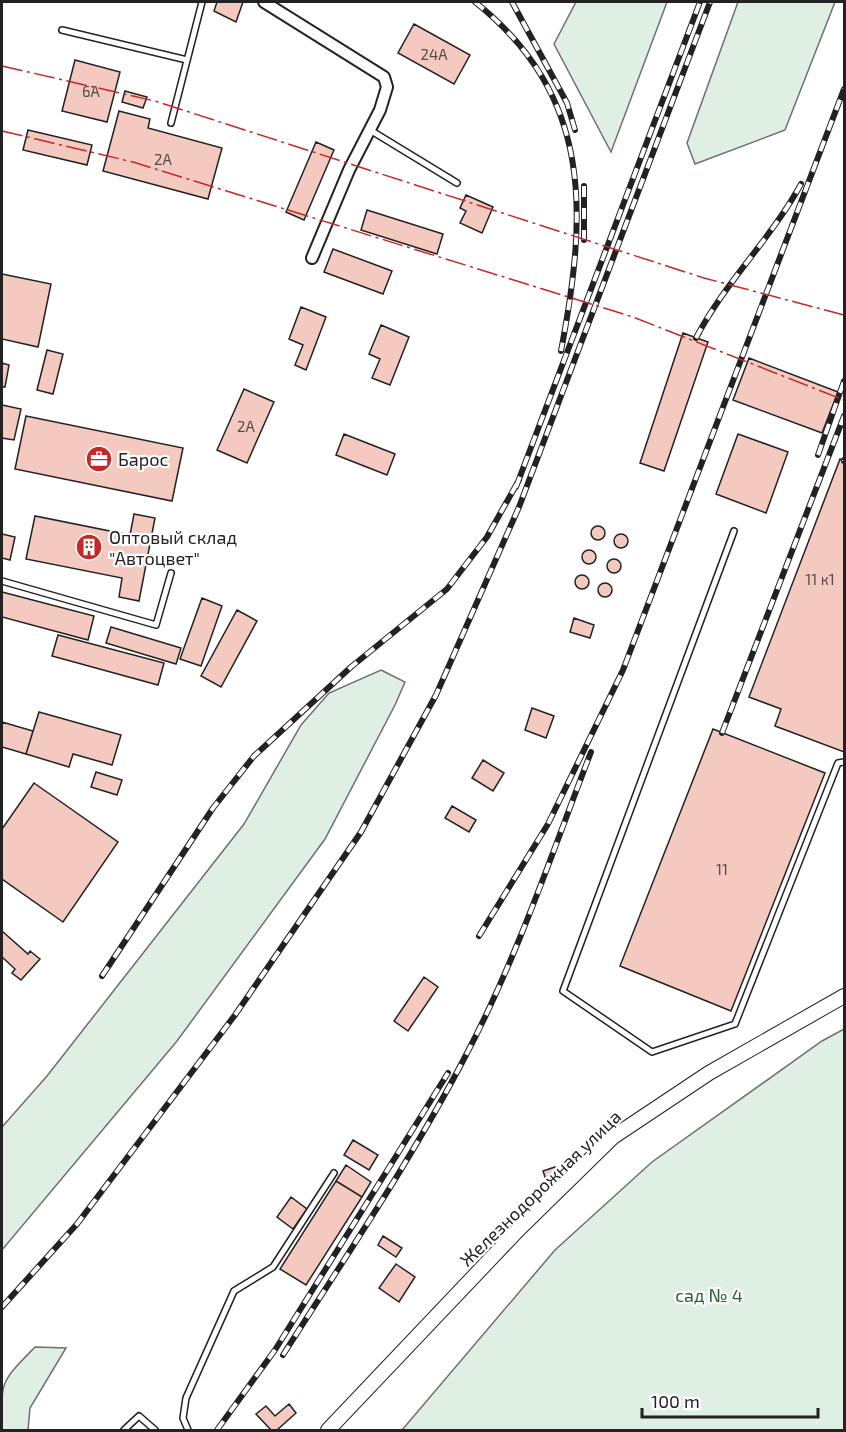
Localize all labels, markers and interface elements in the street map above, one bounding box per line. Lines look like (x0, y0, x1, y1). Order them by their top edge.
house number: 24А (421, 45, 448, 63)
house number: 6А (82, 82, 101, 100)
house number: 2А (154, 150, 173, 168)
house number: 2А (237, 417, 256, 435)
office icon: Барос (84, 444, 114, 474)
place label: Барос (118, 448, 168, 470)
place label: Оптовый склад "Автоцвет" (109, 526, 237, 569)
building icon: Оптовый склад "Автоцвет" (74, 532, 104, 562)
house number: 11 к1 (805, 570, 835, 588)
house number: 11 (716, 860, 728, 878)
street label: Железнодорожная улица (455, 1105, 625, 1271)
park label: сад № 4 (675, 1284, 743, 1306)
scale bar (642, 1381, 818, 1419)
text: 100 m (651, 1390, 700, 1412)

